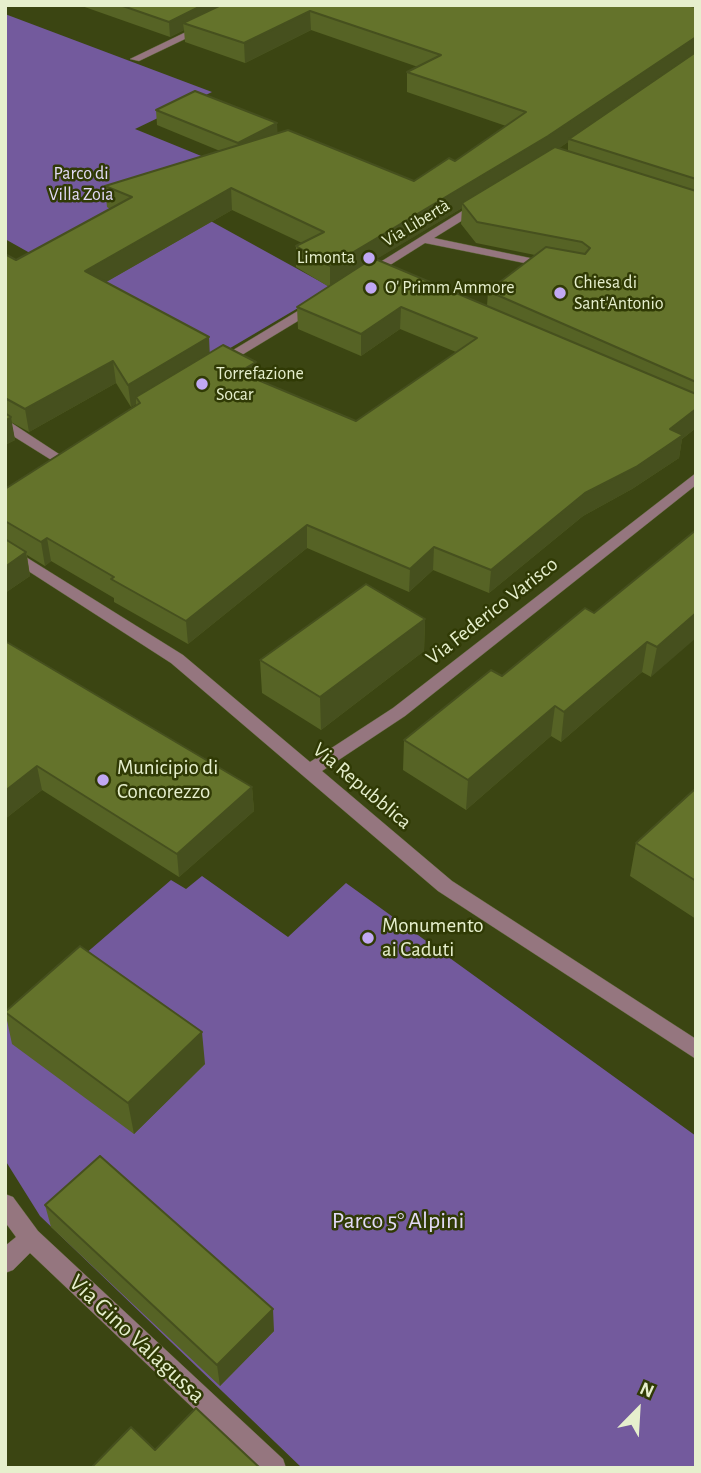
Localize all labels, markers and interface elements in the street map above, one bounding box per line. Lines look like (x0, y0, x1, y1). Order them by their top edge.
park label: Parco di Villa Zoia (48, 163, 114, 206)
street label: Via Libertà (378, 194, 454, 252)
place label: Limonta (297, 247, 355, 269)
marker: Limonta (361, 250, 377, 266)
place label: Chiesa di Sant'Antonio (574, 272, 664, 314)
place label: O' Primm Ammore (385, 277, 515, 299)
marker: O' Primm Ammore (363, 280, 379, 296)
marker: Chiesa di Sant'Antonio (552, 285, 568, 301)
place label: Torrefazione Socar (216, 363, 304, 406)
marker: Torrefazione Socar (194, 376, 210, 392)
street label: Via Federico Varisco (421, 552, 563, 670)
street label: Via Repubblica (307, 737, 417, 835)
place label: Municipio di Concorezzo (117, 755, 218, 805)
marker: Municipio di Concorezzo (95, 772, 111, 788)
place label: Monumento ai Caduti (382, 913, 484, 963)
marker: Monumento ai Caduti (360, 930, 376, 946)
park label: Parco 5° Alpini (332, 1207, 464, 1235)
street label: Via Gino Valagussa (63, 1269, 211, 1409)
north arrow (603, 1375, 673, 1445)
text: N (637, 1379, 657, 1402)

